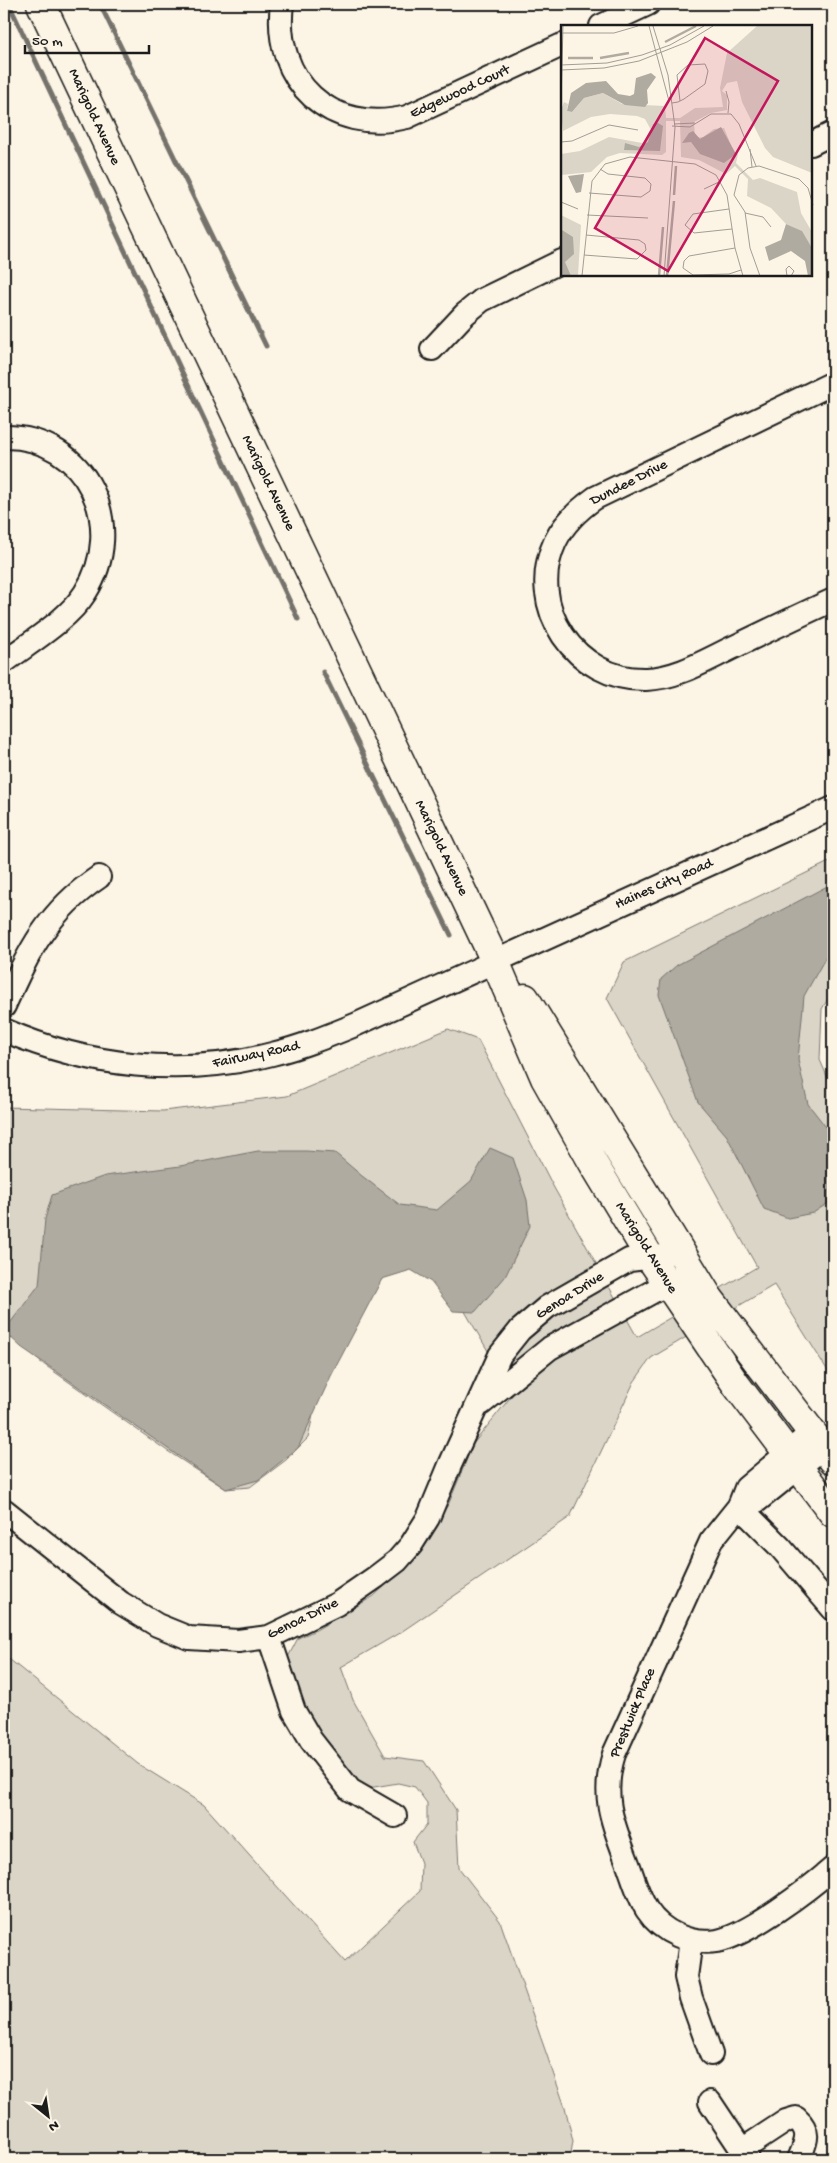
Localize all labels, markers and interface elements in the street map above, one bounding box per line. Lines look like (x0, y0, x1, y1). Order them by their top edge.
scale bar (25, 22, 149, 54)
inset map (561, 25, 812, 276)
text: 50 m (32, 33, 63, 51)
street label: Edgewood Court (407, 60, 515, 123)
street label: Marigold Avenue (64, 66, 124, 168)
street label: Marigold Avenue (237, 432, 299, 534)
street label: Dundee Drive (586, 456, 671, 511)
street label: Marigold Avenue (410, 797, 472, 899)
street label: Haines City Road (612, 854, 717, 914)
street label: Fairway Road (210, 1037, 302, 1073)
street label: Marigold Avenue (611, 1199, 681, 1297)
street label: Genoa Drive (533, 1268, 608, 1324)
street label: Genoa Drive (265, 1594, 342, 1644)
street label: Prestwick Place (606, 1665, 660, 1762)
north arrow (22, 2090, 72, 2140)
text: N (45, 2115, 61, 2135)

